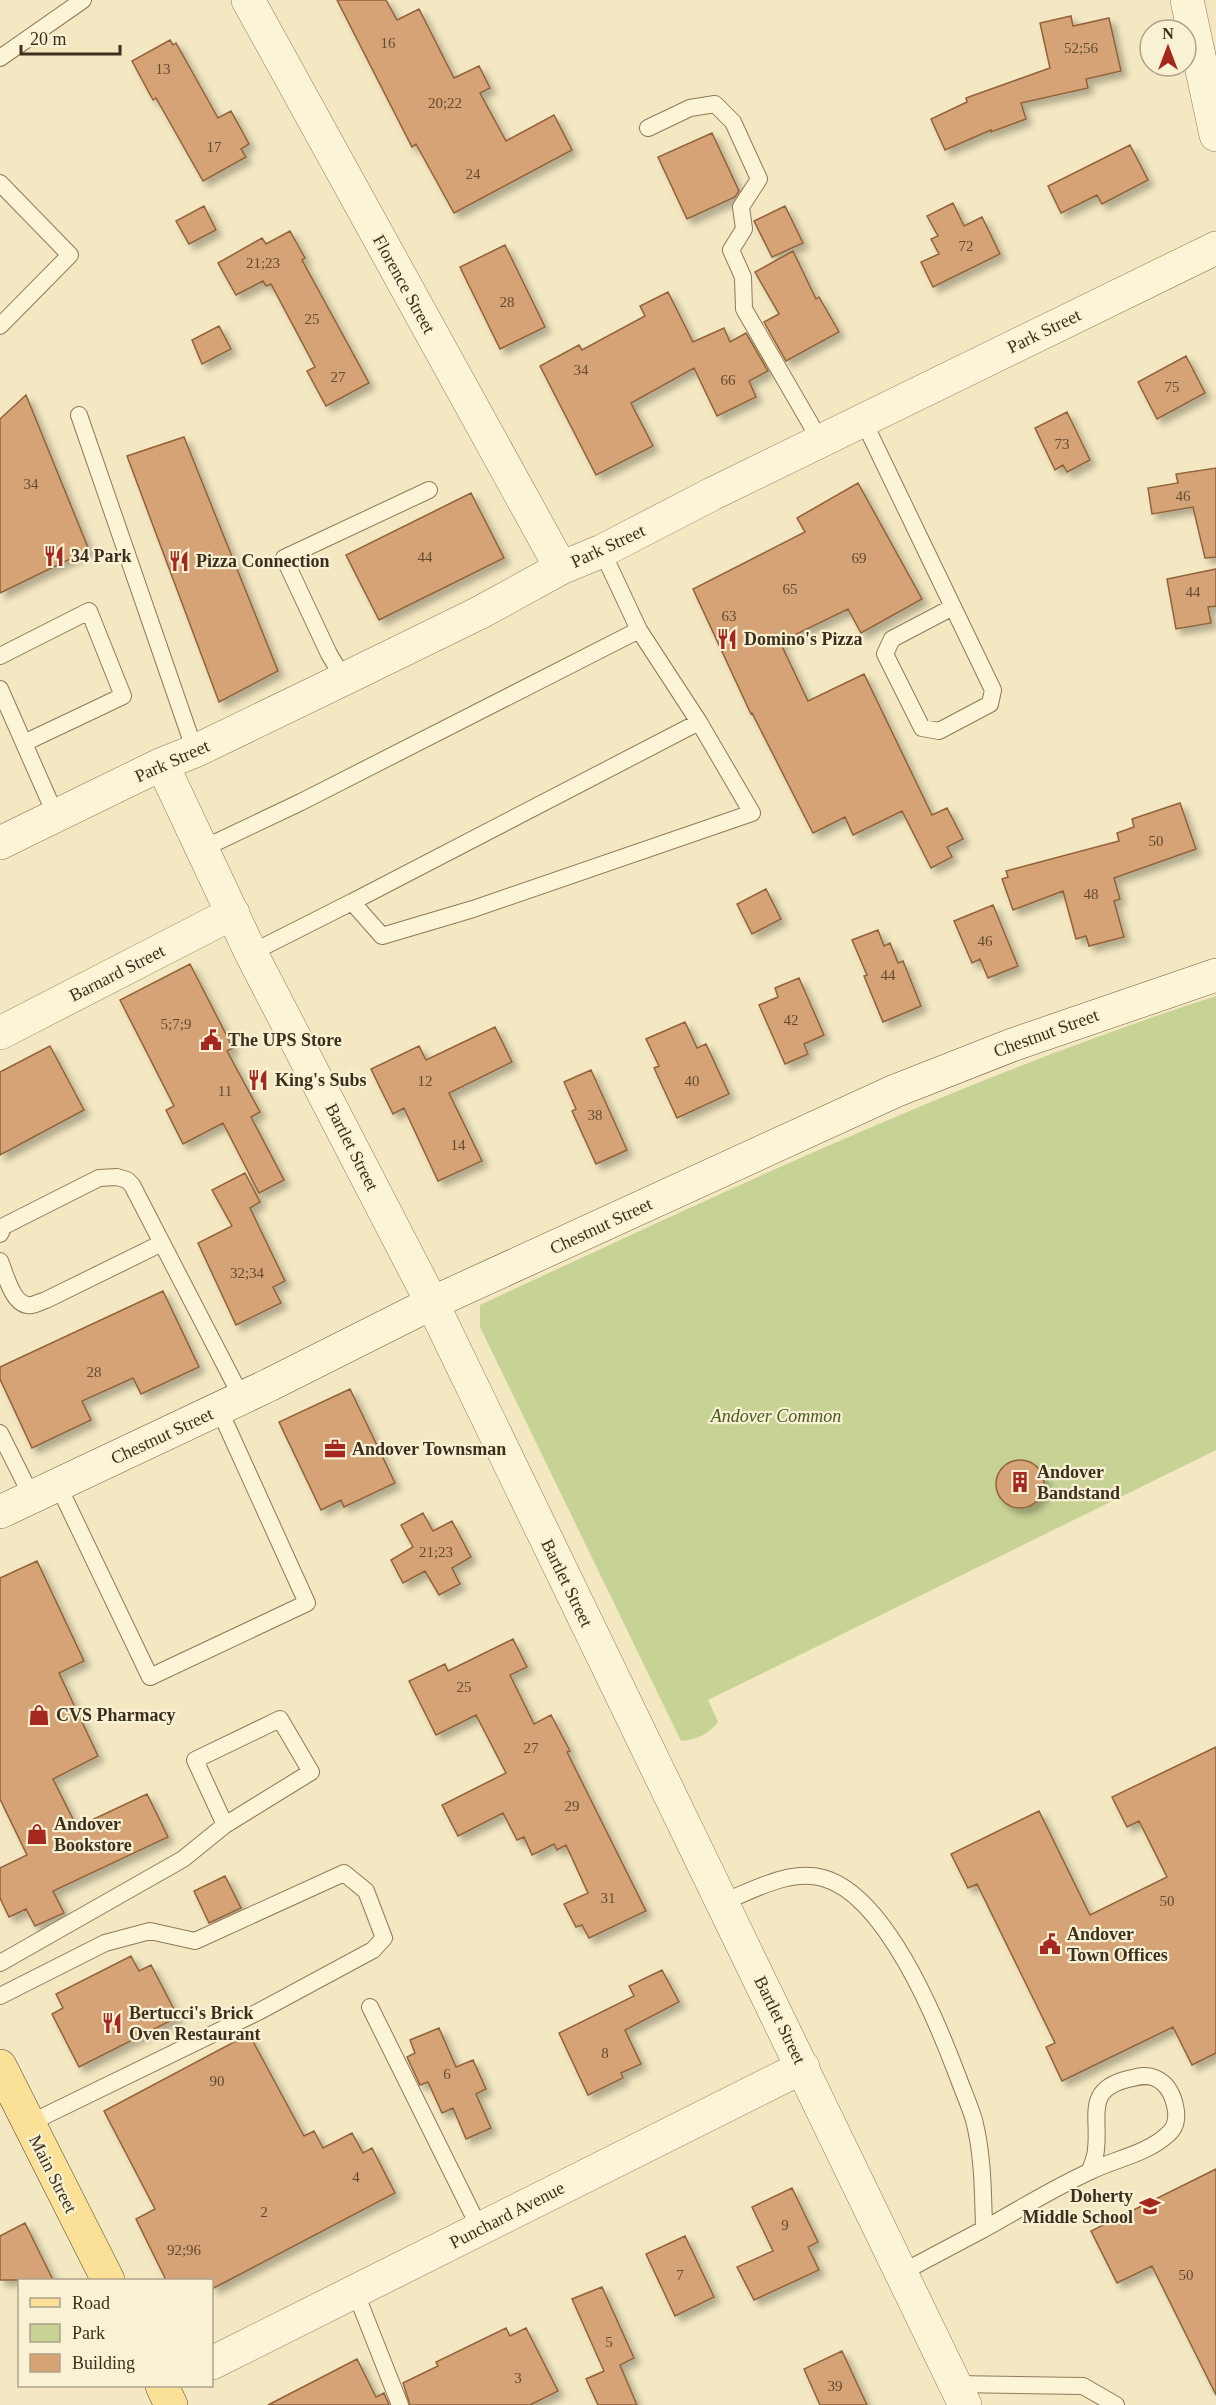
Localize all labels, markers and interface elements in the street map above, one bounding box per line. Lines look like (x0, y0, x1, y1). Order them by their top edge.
scale bar (21, 18, 120, 56)
north arrow (1138, 18, 1198, 78)
text: N (1162, 25, 1174, 42)
text: 20 m (30, 29, 67, 49)
house number: 16 (381, 35, 396, 51)
house number: 52;56 (1064, 40, 1099, 56)
house number: 13 (156, 61, 171, 77)
house number: 20;22 (428, 95, 462, 111)
house number: 17 (207, 139, 222, 155)
house number: 24 (466, 166, 481, 182)
street label: Florence Street (369, 231, 439, 337)
house number: 72 (959, 238, 974, 254)
house number: 21;23 (246, 255, 280, 271)
house number: 28 (500, 294, 515, 310)
street label: Park Street (1004, 305, 1084, 357)
house number: 25 (305, 311, 320, 327)
house number: 34 (574, 362, 589, 378)
house number: 27 (331, 369, 346, 385)
house number: 66 (721, 372, 736, 388)
house number: 75 (1165, 379, 1180, 395)
house number: 73 (1055, 436, 1070, 452)
house number: 34 (24, 476, 39, 492)
house number: 46 (1176, 488, 1191, 504)
street label: Park Street (568, 520, 648, 572)
restaurant icon: 34 Park (42, 544, 66, 568)
place label: 34 Park (71, 546, 132, 566)
restaurant icon: Pizza Connection (167, 549, 191, 573)
house number: 44 (418, 549, 433, 565)
house number: 69 (852, 550, 867, 566)
place label: Pizza Connection (196, 551, 329, 571)
house number: 65 (783, 581, 798, 597)
house number: 44 (1186, 584, 1201, 600)
house number: 63 (722, 608, 737, 624)
restaurant icon: Domino's Pizza (715, 627, 739, 651)
place label: Domino's Pizza (744, 629, 863, 649)
street label: Park Street (132, 736, 212, 786)
house number: 50 (1149, 833, 1164, 849)
house number: 48 (1084, 886, 1099, 902)
house number: 46 (978, 933, 993, 949)
street label: Barnard Street (66, 940, 168, 1006)
house number: 44 (881, 967, 896, 983)
street label: Chestnut Street (991, 1005, 1101, 1061)
house number: 42 (784, 1012, 799, 1028)
house number: 5;7;9 (161, 1016, 191, 1032)
public building icon: The UPS Store (199, 1028, 223, 1052)
place label: The UPS Store (228, 1030, 342, 1050)
restaurant icon: King's Subs (246, 1068, 270, 1092)
place label: King's Subs (275, 1070, 367, 1090)
house number: 12 (418, 1073, 433, 1089)
house number: 40 (685, 1073, 700, 1089)
house number: 11 (218, 1083, 232, 1099)
street label: Bartlet Street (321, 1100, 383, 1194)
house number: 38 (588, 1107, 603, 1123)
house number: 14 (451, 1137, 466, 1153)
street label: Chestnut Street (547, 1194, 655, 1258)
house number: 32;34 (230, 1265, 265, 1281)
house number: 28 (87, 1364, 102, 1380)
street label: Chestnut Street (108, 1404, 216, 1468)
park label: Andover Common (710, 1406, 841, 1426)
office icon: Andover Townsman (323, 1437, 347, 1461)
place label: Andover Townsman (352, 1439, 506, 1459)
place label: Andover Bandstand (1037, 1462, 1120, 1503)
building icon: Andover Bandstand (1008, 1470, 1032, 1494)
street label: Bartlet Street (537, 1536, 597, 1630)
house number: 21;23 (419, 1544, 453, 1560)
house number: 25 (457, 1679, 472, 1695)
shop icon: CVS Pharmacy (27, 1703, 51, 1727)
place label: CVS Pharmacy (56, 1705, 176, 1725)
house number: 27 (524, 1740, 539, 1756)
house number: 29 (565, 1798, 580, 1814)
place label: Andover Bookstore (54, 1814, 132, 1855)
shop icon: Andover Bookstore (25, 1822, 49, 1846)
house number: 31 (601, 1890, 616, 1906)
house number: 50 (1160, 1893, 1175, 1909)
place label: Andover Town Offices (1067, 1924, 1168, 1965)
public building icon: Andover Town Offices (1038, 1932, 1062, 1956)
street label: Bartlet Street (750, 1973, 810, 2067)
place label: Bertucci's Brick Oven Restaurant (129, 2003, 261, 2044)
restaurant icon: Bertucci's Brick Oven Restaurant (100, 2011, 124, 2035)
house number: 8 (601, 2045, 609, 2061)
house number: 6 (443, 2066, 451, 2082)
house number: 90 (210, 2073, 225, 2089)
street label: Main Street (25, 2132, 81, 2216)
house number: 4 (352, 2169, 360, 2185)
street label: Punchard Avenue (446, 2177, 568, 2253)
place label: Doherty Middle School (1022, 2186, 1133, 2227)
school or university icon: Doherty Middle School (1138, 2194, 1162, 2218)
house number: 2 (260, 2204, 268, 2220)
house number: 9 (781, 2217, 789, 2233)
house number: 92;96 (167, 2242, 202, 2258)
house number: 7 (676, 2267, 684, 2283)
house number: 50 (1179, 2267, 1194, 2283)
legend (18, 2279, 213, 2387)
text: Road (72, 2293, 110, 2313)
text: Park (72, 2323, 105, 2343)
house number: 5 (605, 2334, 613, 2350)
text: Building (72, 2353, 135, 2373)
house number: 3 (514, 2370, 522, 2386)
house number: 39 (828, 2378, 843, 2394)

